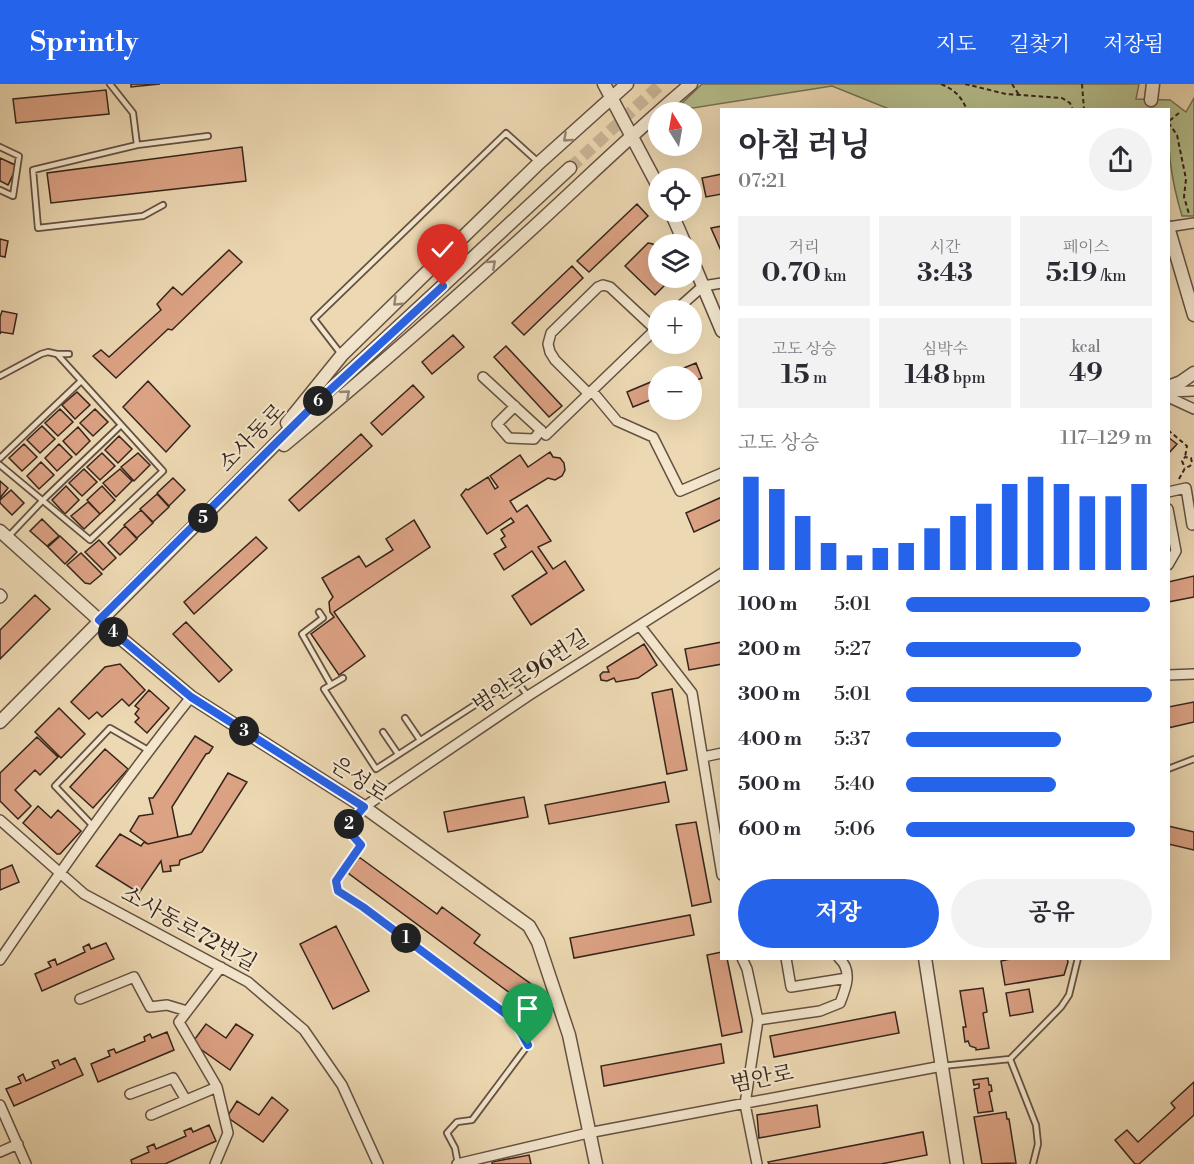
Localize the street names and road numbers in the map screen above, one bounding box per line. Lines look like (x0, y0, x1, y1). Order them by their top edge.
street label: 소사동로 (213, 398, 291, 478)
street label: 범안로96번길 (468, 624, 594, 720)
street label: 은성로 (325, 751, 393, 809)
street label: 소사동로72번길 (116, 881, 262, 977)
street label: 범안로 (728, 1060, 796, 1098)

